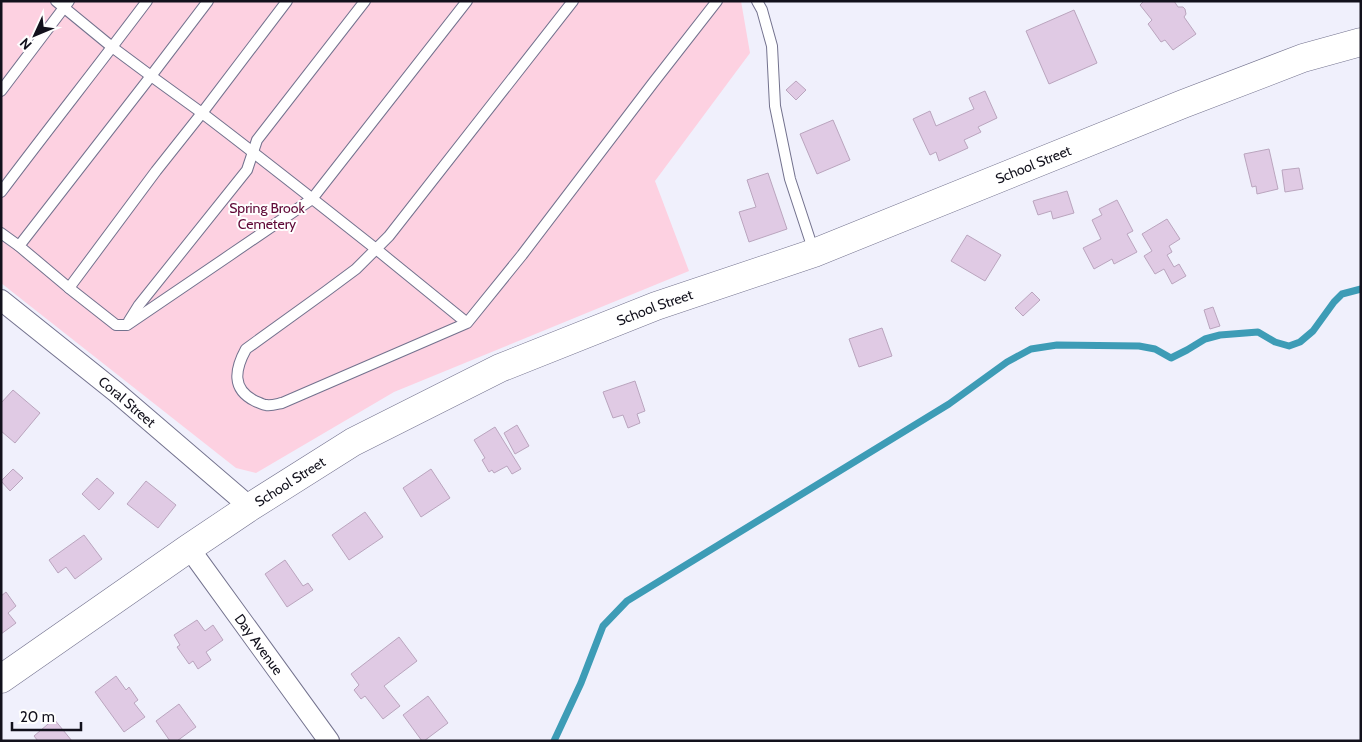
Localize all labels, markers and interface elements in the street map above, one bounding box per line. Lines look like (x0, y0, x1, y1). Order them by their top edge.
north arrow (10, 10, 60, 60)
text: N (16, 34, 36, 54)
street label: School Street (993, 141, 1074, 188)
park label: Spring Brook Cemetery (229, 199, 305, 233)
street label: School Street (614, 285, 695, 330)
street label: Coral Street (95, 372, 160, 431)
street label: School Street (251, 453, 329, 511)
street label: Day Avenue (231, 610, 287, 678)
scale bar (12, 700, 81, 732)
text: 20 m (20, 708, 55, 726)

